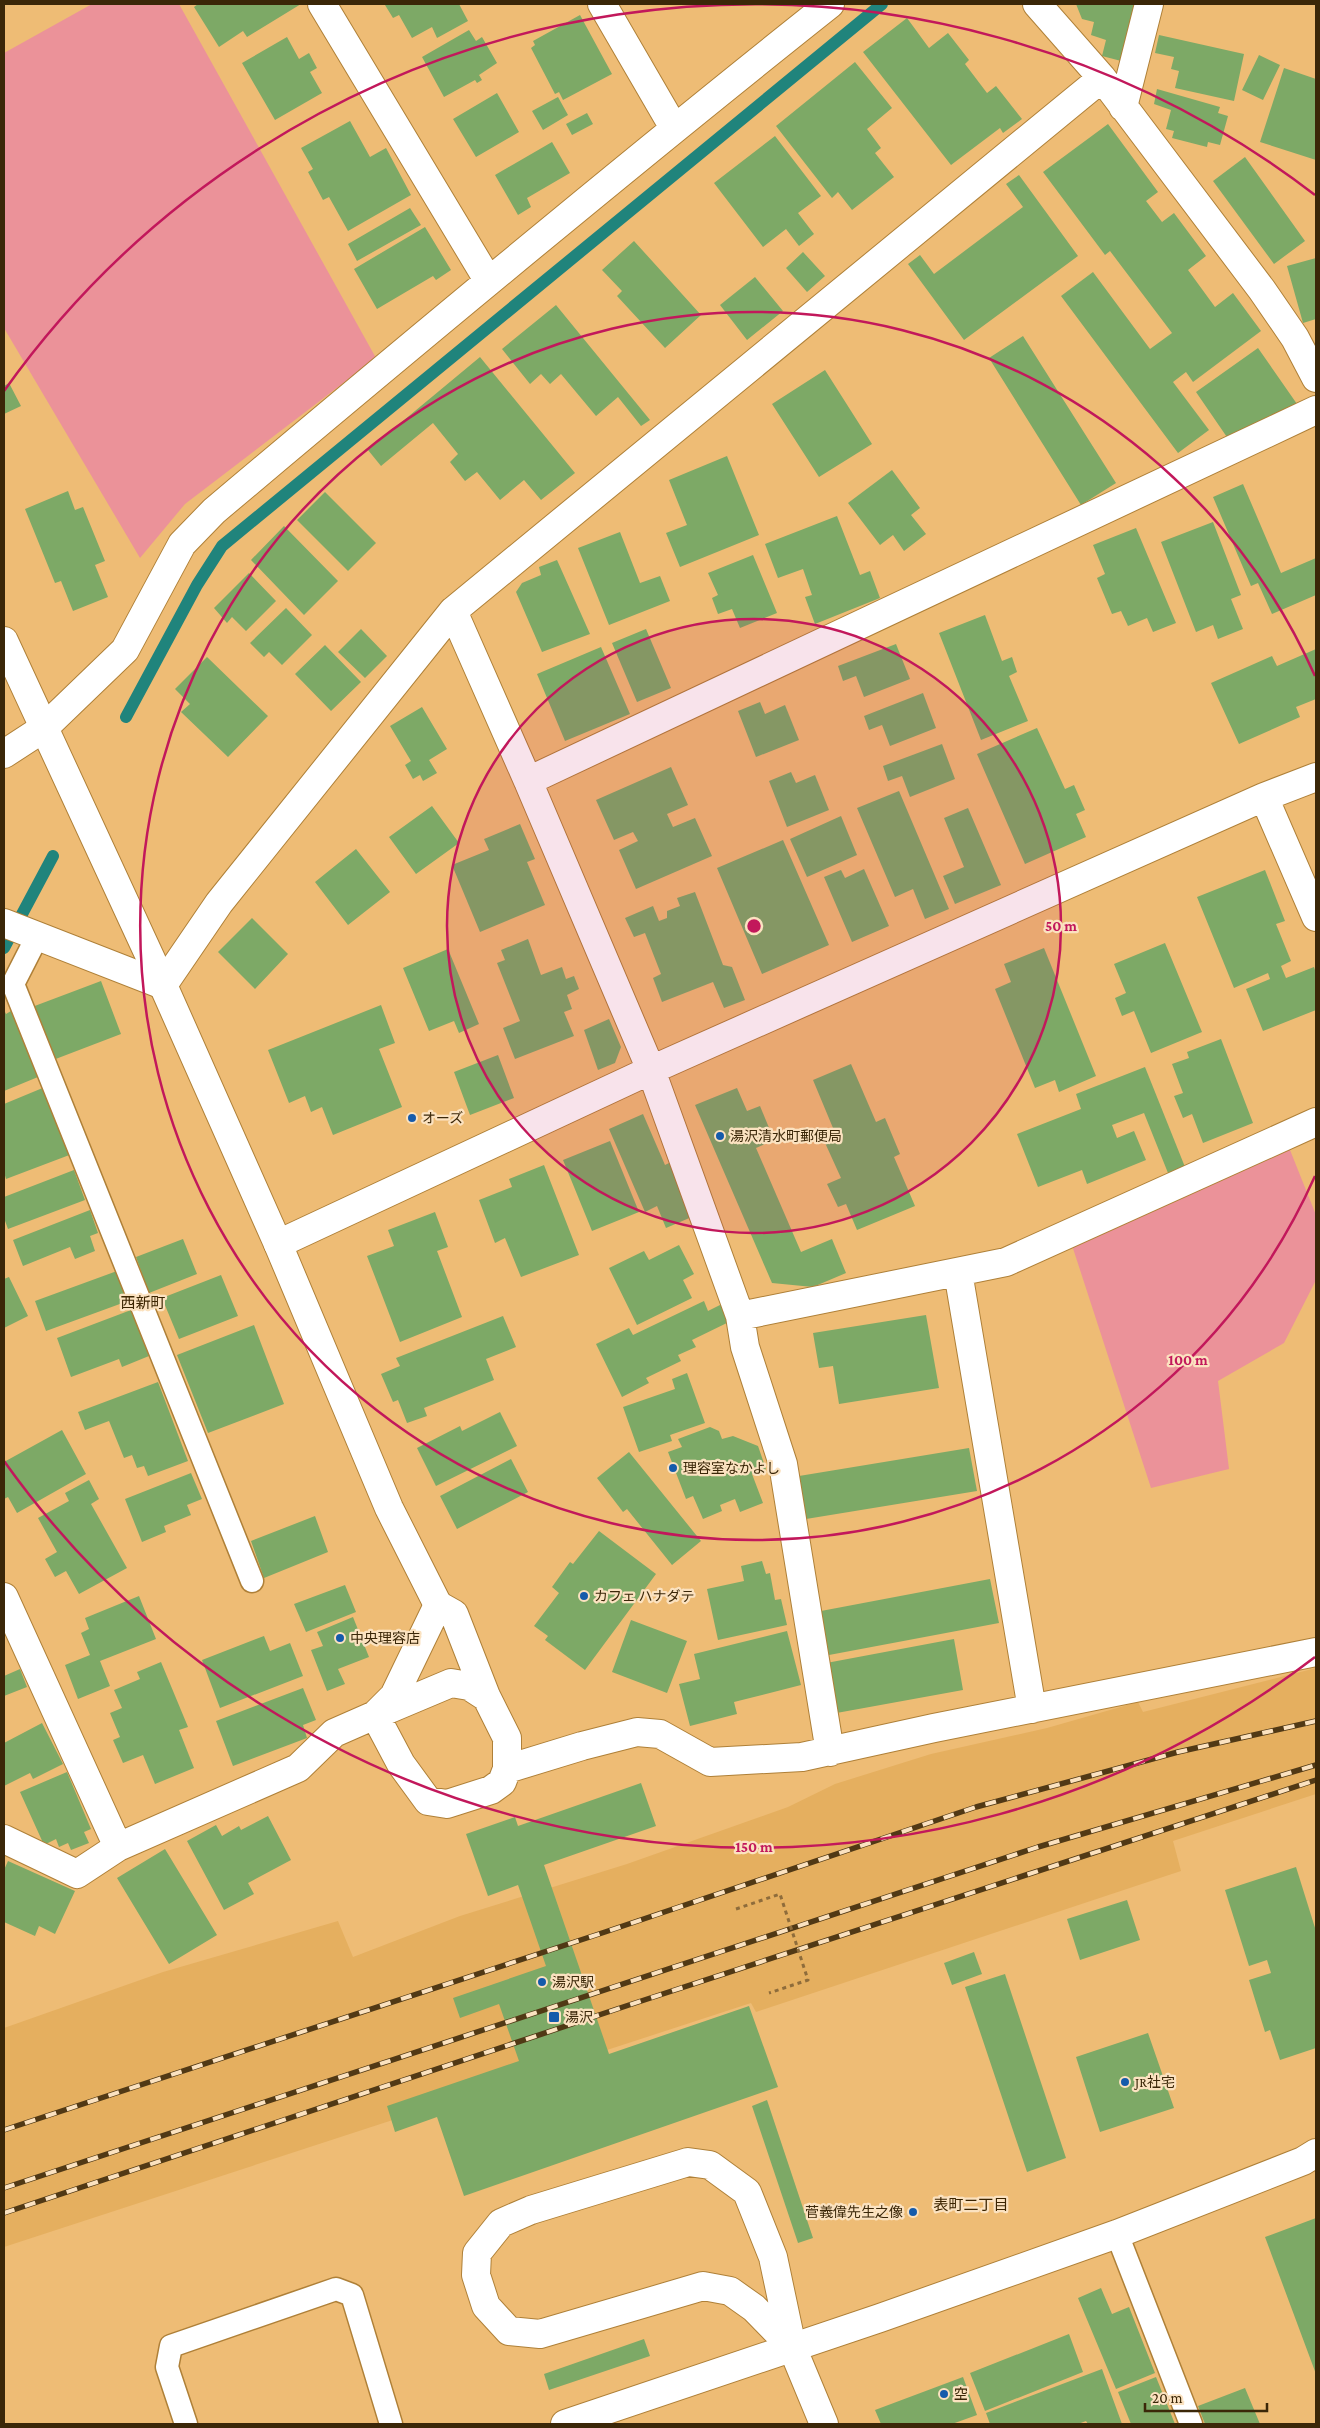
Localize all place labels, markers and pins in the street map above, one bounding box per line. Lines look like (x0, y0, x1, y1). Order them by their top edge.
centre of rings (745, 917, 763, 935)
place label: オーズ (422, 1110, 463, 1126)
marker: オーズ (406, 1112, 418, 1124)
place label: 湯沢清水町郵便局 (730, 1128, 842, 1144)
marker: 湯沢清水町郵便局 (714, 1130, 726, 1142)
place label: 理容室なかよし (683, 1460, 780, 1476)
marker: 理容室なかよし (667, 1462, 679, 1474)
place label: カフェ ハナダテ (594, 1588, 695, 1604)
marker: カフェ ハナダテ (578, 1590, 590, 1602)
place label: 中央理容店 (350, 1630, 420, 1646)
marker: 中央理容店 (334, 1632, 346, 1644)
place label: 湯沢駅 (552, 1974, 594, 1990)
marker: 湯沢駅 (536, 1976, 548, 1988)
place label: 湯沢 (565, 2009, 593, 2025)
marker: 湯沢 (547, 2010, 561, 2024)
place label: JR社宅 (1133, 2074, 1175, 2090)
marker: JR社宅 (1119, 2076, 1131, 2088)
place label: 菅義偉先生之像 (805, 2204, 903, 2220)
marker: 菅義偉先生之像 (907, 2206, 919, 2218)
place label: 空 (954, 2386, 968, 2402)
marker: 空 (938, 2388, 950, 2400)

